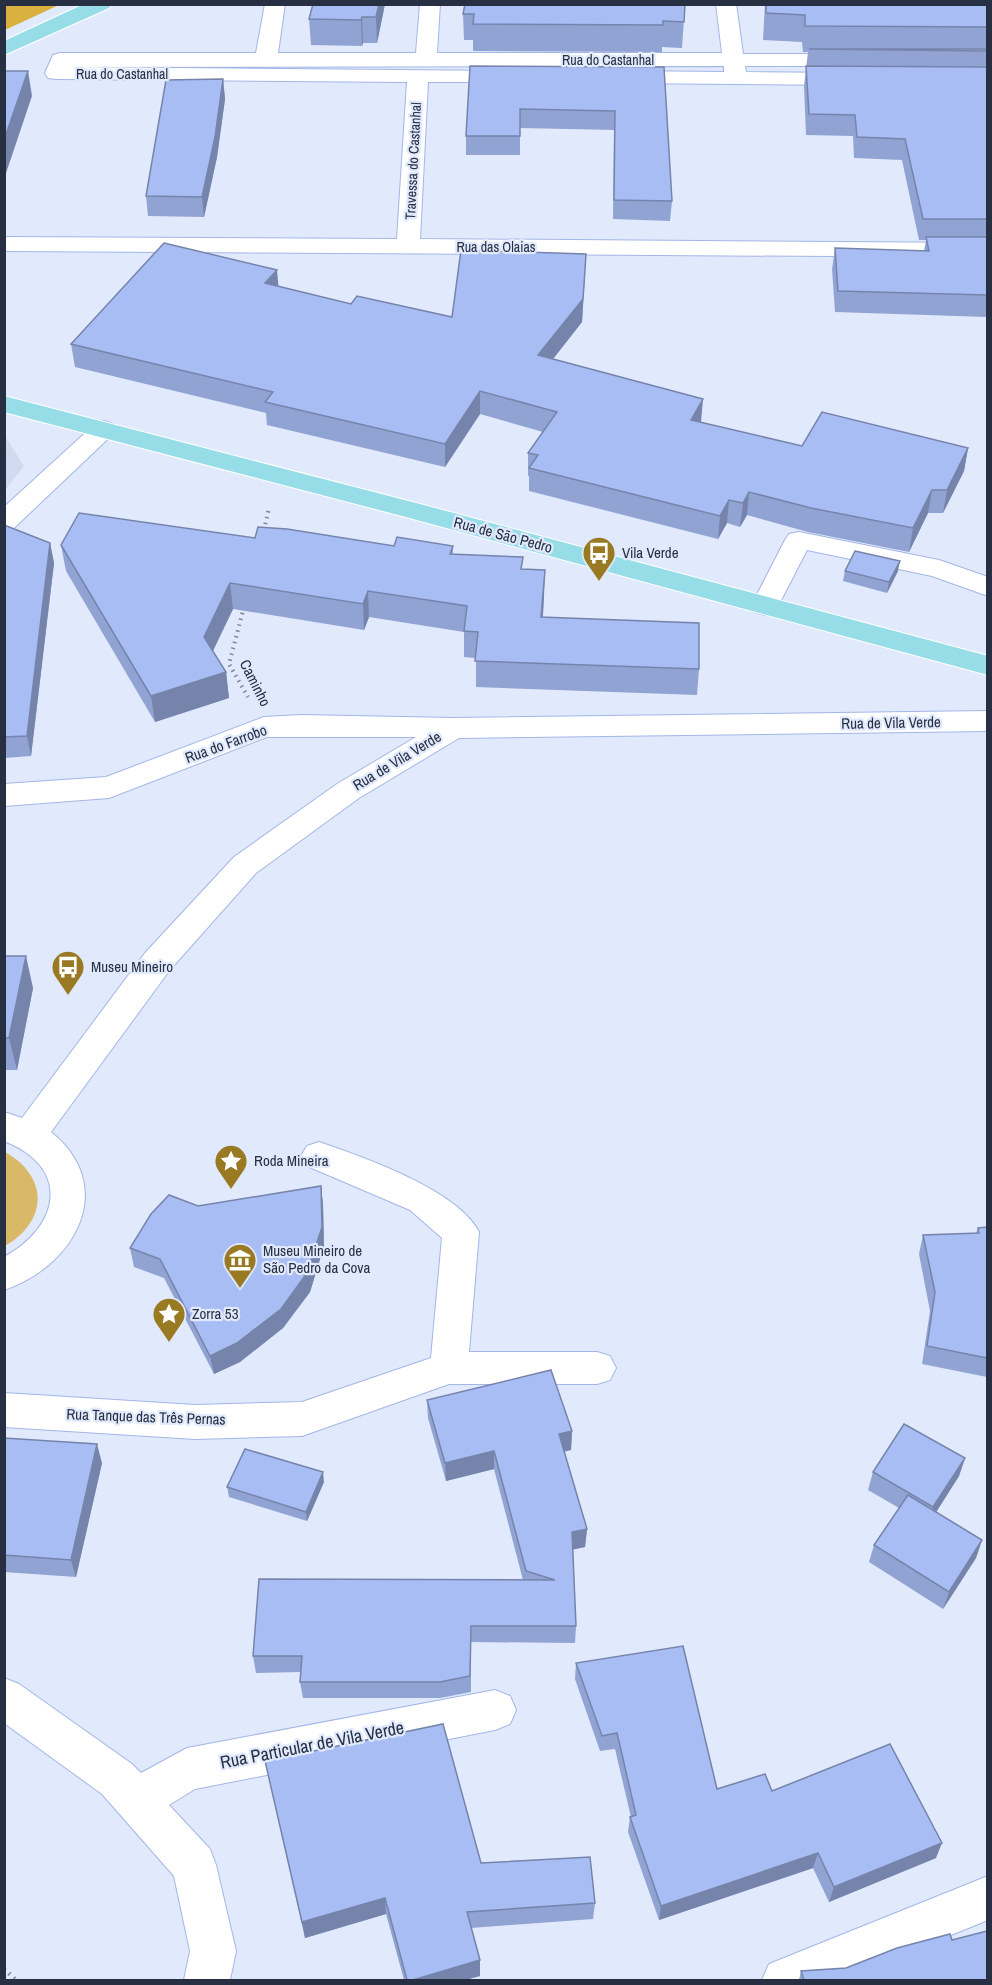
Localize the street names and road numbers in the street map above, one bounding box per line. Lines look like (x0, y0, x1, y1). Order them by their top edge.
street label: Rua do Castanhal (562, 51, 654, 69)
street label: Rua do Castanhal (76, 65, 168, 83)
street label: Travessa do Castanhal (401, 102, 425, 220)
street label: Rua das Olaias (456, 238, 536, 256)
street label: Rua de São Pedro (452, 511, 555, 558)
street label: Caminho (235, 656, 276, 710)
street label: Rua de Vila Verde (841, 711, 941, 734)
street label: Rua do Farrobo (182, 719, 270, 768)
street label: Rua de Vila Verde (349, 726, 445, 795)
street label: Rua Tanque das Três Pernas (66, 1403, 226, 1430)
street label: Rua Particular de Vila Verde (218, 1714, 406, 1775)

